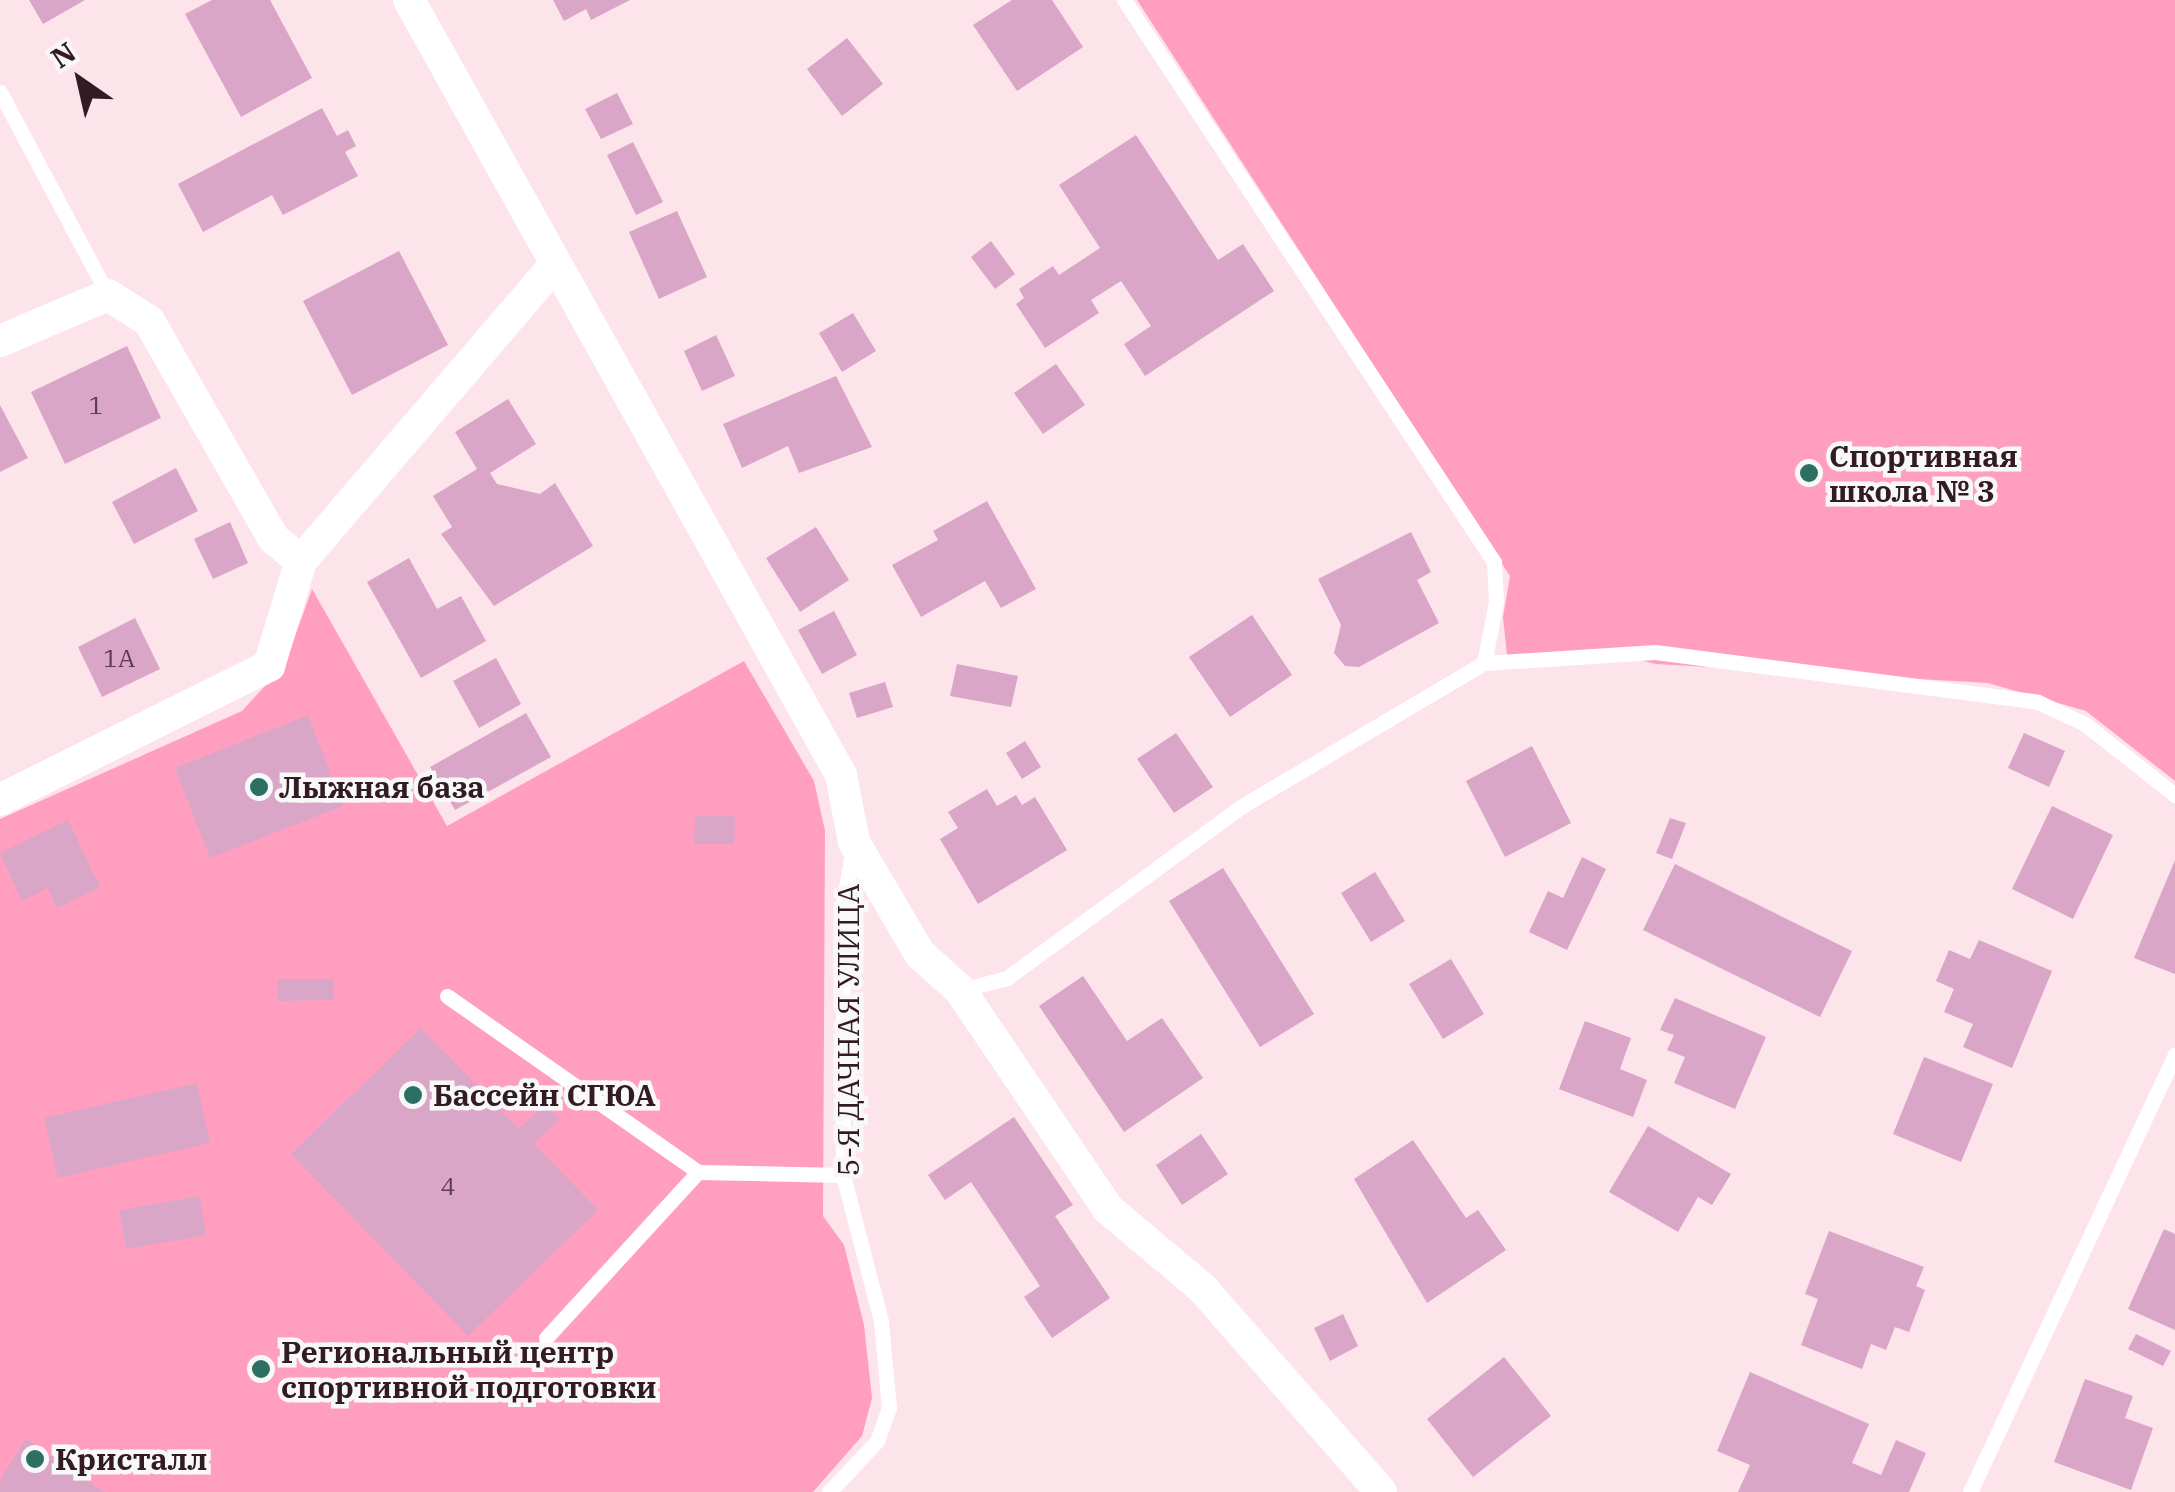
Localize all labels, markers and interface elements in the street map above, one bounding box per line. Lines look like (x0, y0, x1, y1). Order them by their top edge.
north arrow (30, 30, 130, 130)
text: N (43, 33, 82, 76)
house number: 1 (89, 390, 103, 420)
place label: Спортивная школа № 3 (1829, 438, 2018, 508)
marker: Спортивная школа № 3 (1798, 462, 1820, 484)
house number: 1А (103, 643, 135, 673)
place label: Лыжная база (279, 769, 485, 805)
marker: Лыжная база (248, 776, 270, 798)
street label: 5-Я ДАЧНАЯ УЛИЦА (830, 883, 866, 1177)
place label: Бассейн СГЮА (433, 1077, 656, 1113)
marker: Бассейн СГЮА (402, 1084, 424, 1106)
house number: 4 (441, 1171, 455, 1201)
place label: Региональный центр спортивной подготовки (281, 1334, 656, 1404)
marker: Региональный центр спортивной подготовки (250, 1358, 272, 1380)
place label: Кристалл (55, 1441, 207, 1477)
marker: Кристалл (24, 1448, 46, 1470)

